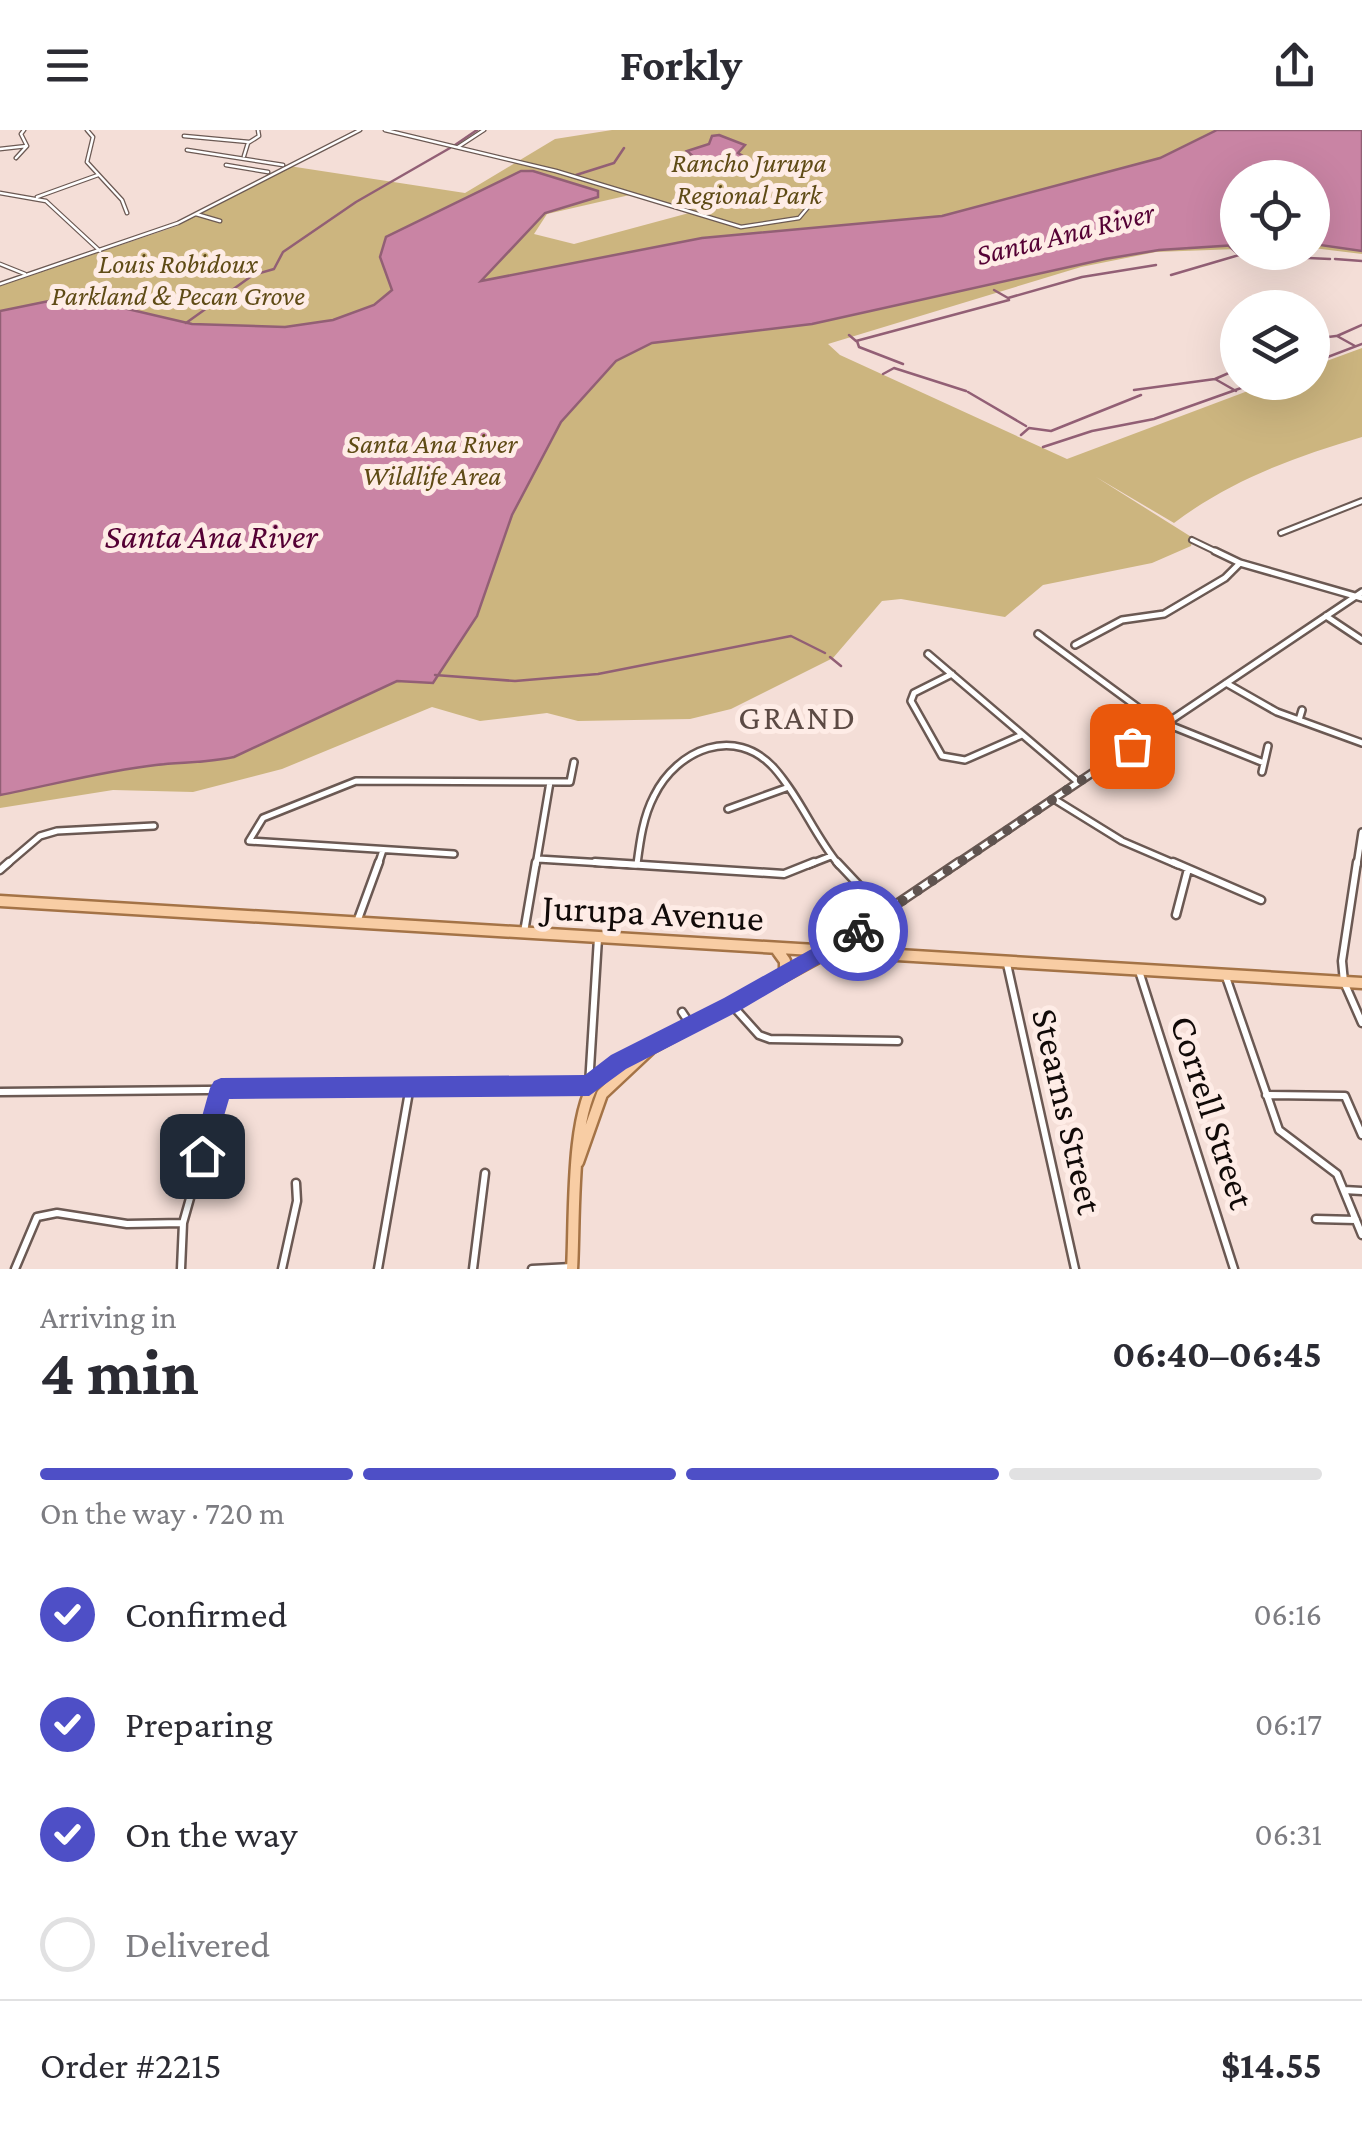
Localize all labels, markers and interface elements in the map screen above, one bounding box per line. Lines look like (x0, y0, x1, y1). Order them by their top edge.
icon: menu (40, 38, 95, 93)
icon: share (1267, 38, 1322, 93)
text: Forkly (620, 40, 742, 90)
park label: Rancho Jurupa Regional Park (671, 147, 827, 210)
map controls (1220, 160, 1330, 400)
button: locate (1220, 160, 1330, 270)
water label: Santa Ana River (972, 195, 1159, 271)
park label: Louis Robidoux Parkland & Pecan Grove (51, 248, 305, 311)
button: layers (1220, 290, 1330, 400)
park label: Santa Ana River Wildlife Area (347, 428, 518, 491)
water label: Santa Ana River (105, 517, 319, 556)
district label: GRAND (738, 698, 858, 737)
pin (1090, 704, 1175, 789)
icon: bag (1105, 719, 1160, 774)
courier (808, 881, 908, 981)
street label: Jurupa Avenue (538, 885, 765, 939)
icon: bike (831, 904, 886, 959)
street label: Stearns Street (1024, 1004, 1112, 1218)
street label: Correll Street (1162, 1010, 1264, 1214)
pin (160, 1114, 245, 1199)
icon: home (175, 1129, 230, 1184)
text: Arriving in (40, 1299, 177, 1335)
text: 06:40–06:45 (1112, 1333, 1322, 1375)
text: 4 min (40, 1336, 199, 1408)
text: On the way · 720 m (40, 1495, 285, 1531)
icon: check (40, 1587, 95, 1642)
text: Confirmed (125, 1593, 288, 1635)
text: 06:16 (1253, 1596, 1322, 1632)
icon: check (40, 1697, 95, 1752)
text: Preparing (125, 1703, 273, 1745)
text: 06:17 (1255, 1706, 1322, 1742)
icon: check (40, 1807, 95, 1862)
text: On the way (125, 1813, 297, 1855)
text: 06:31 (1255, 1816, 1322, 1852)
text: Delivered (125, 1923, 270, 1965)
text: Order #2215 (40, 2044, 222, 2086)
text: $14.55 (1221, 2044, 1322, 2086)

